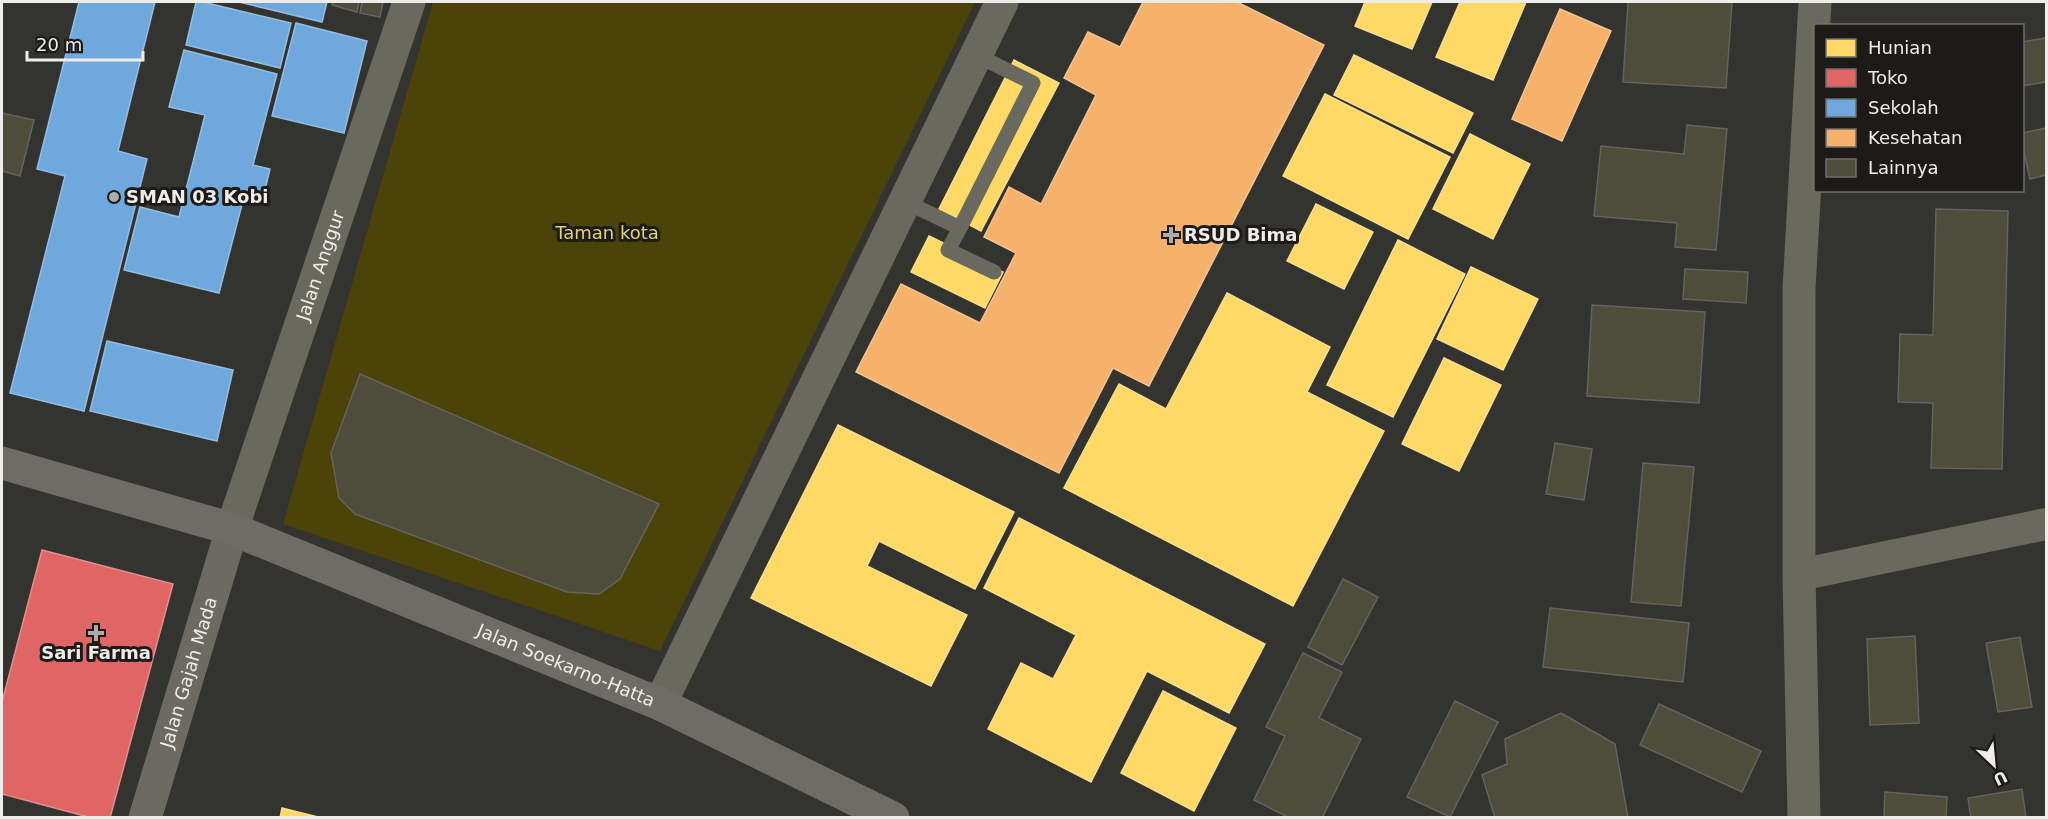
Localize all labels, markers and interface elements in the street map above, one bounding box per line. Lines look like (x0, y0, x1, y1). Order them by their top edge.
scale bar (27, 24, 142, 62)
legend (1814, 24, 2024, 192)
text: 20 m (36, 34, 82, 55)
text: Hunian (1868, 37, 1932, 58)
text: Toko (1867, 67, 1908, 88)
text: Sekolah (1868, 97, 1939, 118)
text: Kesehatan (1868, 127, 1962, 148)
text: Lainnya (1868, 157, 1939, 178)
place label: SMAN 03 Kobi (126, 186, 269, 207)
marker: SMAN 03 Kobi (107, 190, 121, 204)
street label: Jalan Anggur (291, 207, 348, 324)
park label: Taman kota (554, 222, 659, 243)
place label: RSUD Bima (1184, 224, 1297, 245)
marker: RSUD Bima (1162, 226, 1180, 244)
street label: Jalan Gajah Mada (155, 594, 221, 751)
street label: Jalan Soekarno-Hatta (473, 619, 658, 711)
marker: Sari Farma (89, 626, 103, 640)
place label: Sari Farma (41, 642, 151, 663)
north arrow (1964, 735, 2024, 795)
text: U (1990, 767, 2010, 789)

